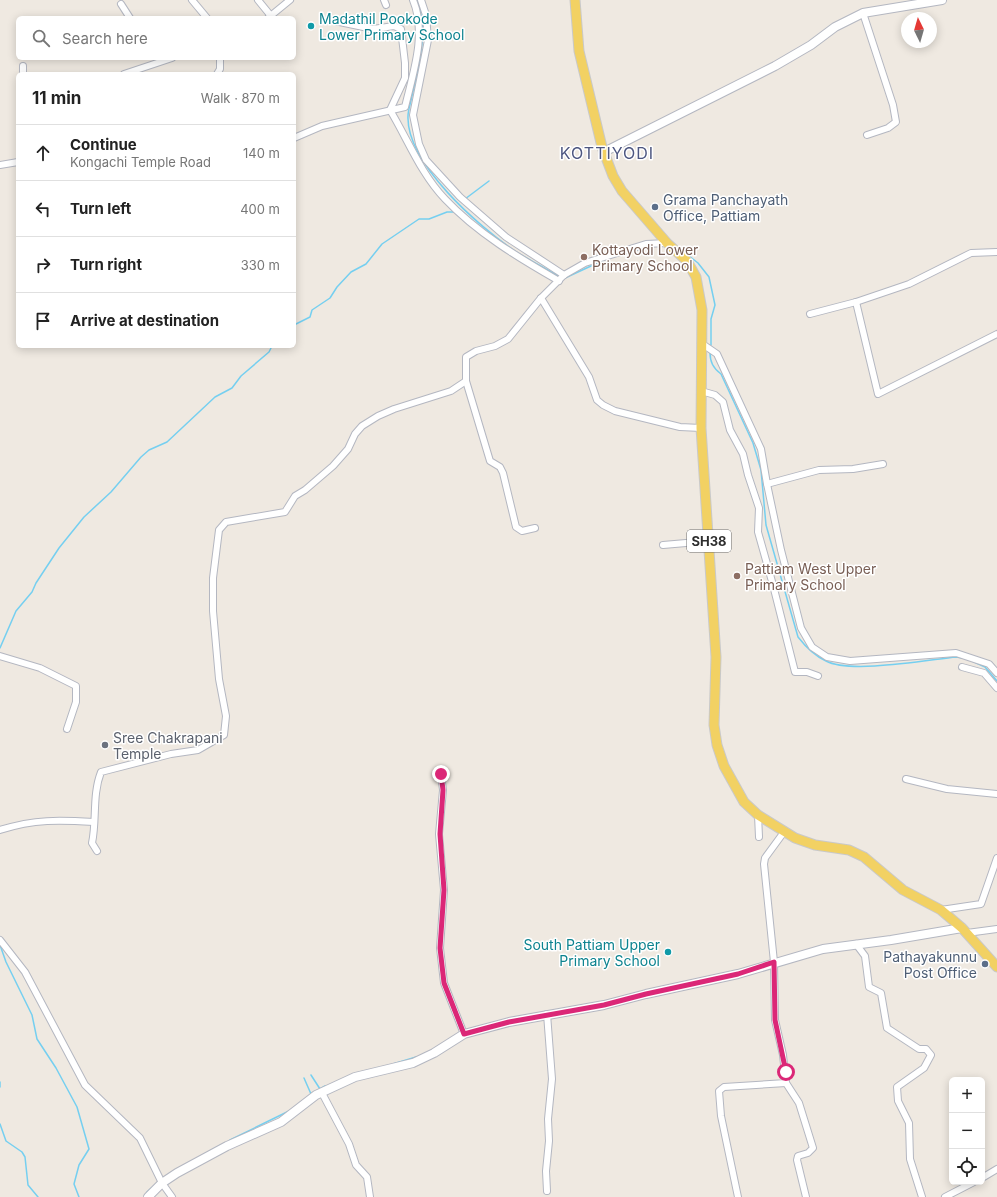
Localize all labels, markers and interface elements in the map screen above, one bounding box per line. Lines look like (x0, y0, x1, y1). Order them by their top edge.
place label: Madathil Pookode Lower Primary School (319, 10, 464, 43)
north arrow (901, 12, 937, 48)
search box (16, 16, 296, 60)
marker: Madathil Pookode Lower Primary School (306, 21, 316, 31)
icon: search (30, 27, 52, 49)
text: Search here (62, 29, 148, 48)
text: 11 min (32, 88, 81, 108)
text: Walk · 870 m (201, 90, 280, 106)
text: Continue (70, 135, 137, 154)
icon: ahead (32, 142, 54, 164)
district label: KOTTIYODI (560, 143, 654, 163)
text: 140 m (243, 145, 280, 161)
text: Kongachi Temple Road (70, 154, 211, 170)
place label: Grama Panchayath Office, Pattiam (663, 191, 788, 224)
icon: left (32, 198, 54, 220)
text: Turn left (70, 199, 131, 218)
text: 400 m (240, 201, 280, 217)
marker: Grama Panchayath Office, Pattiam (650, 202, 660, 212)
place label: Kottayodi Lower Primary School (592, 241, 698, 274)
marker: Kottayodi Lower Primary School (579, 252, 589, 262)
icon: right (32, 254, 54, 276)
text: Turn right (70, 255, 142, 274)
text: 330 m (241, 257, 280, 273)
icon: arrive (32, 310, 54, 332)
text: Arrive at destination (70, 311, 219, 330)
road number: SH38 (687, 530, 731, 552)
place label: Pattiam West Upper Primary School (745, 560, 876, 593)
marker: Pattiam West Upper Primary School (732, 571, 742, 581)
place label: Sree Chakrapani Temple (113, 729, 223, 762)
marker: Sree Chakrapani Temple (100, 740, 110, 750)
route end (432, 765, 450, 783)
place label: South Pattiam Upper Primary School (523, 936, 660, 969)
marker: South Pattiam Upper Primary School (663, 947, 673, 957)
place label: Pathayakunnu Post Office (883, 948, 977, 981)
marker: Pathayakunnu Post Office (980, 959, 990, 969)
route start (777, 1063, 795, 1081)
map controls (949, 1077, 985, 1185)
button: + (949, 1077, 985, 1113)
button: − (949, 1113, 985, 1149)
button: locate (949, 1149, 985, 1185)

